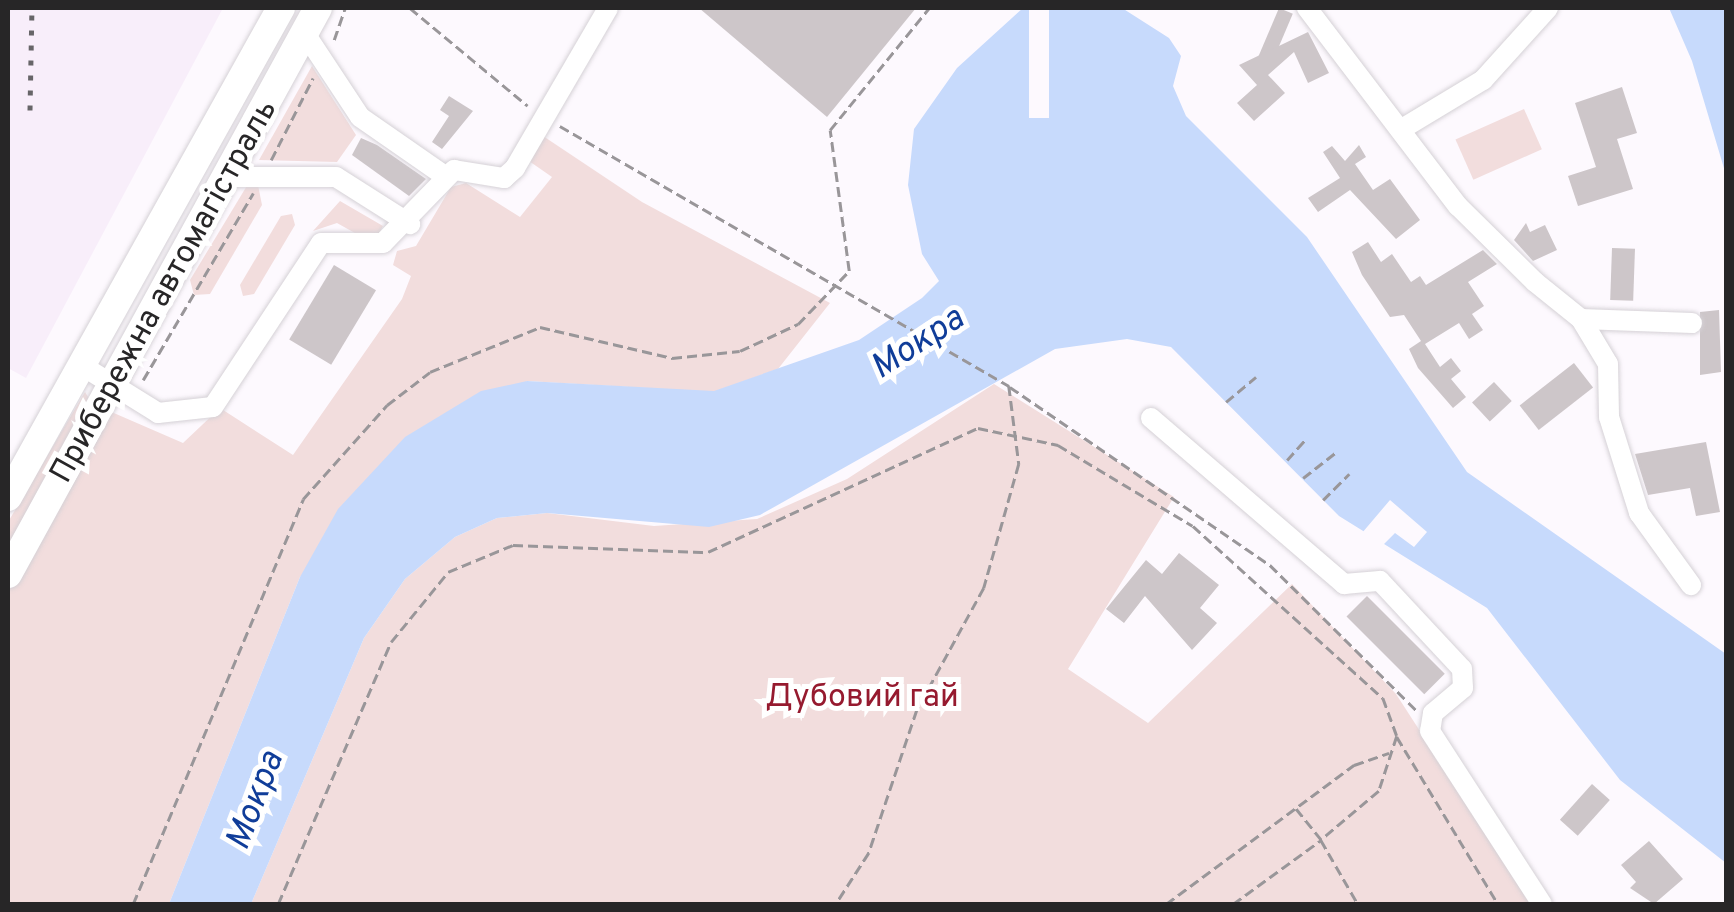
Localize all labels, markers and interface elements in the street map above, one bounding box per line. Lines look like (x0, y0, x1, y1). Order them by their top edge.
street label: Прибережна автомагістраль (43, 94, 287, 490)
water label: Мокра (864, 298, 972, 390)
park label: Дубовий гай (765, 679, 959, 717)
water label: Мокра (218, 746, 294, 856)

